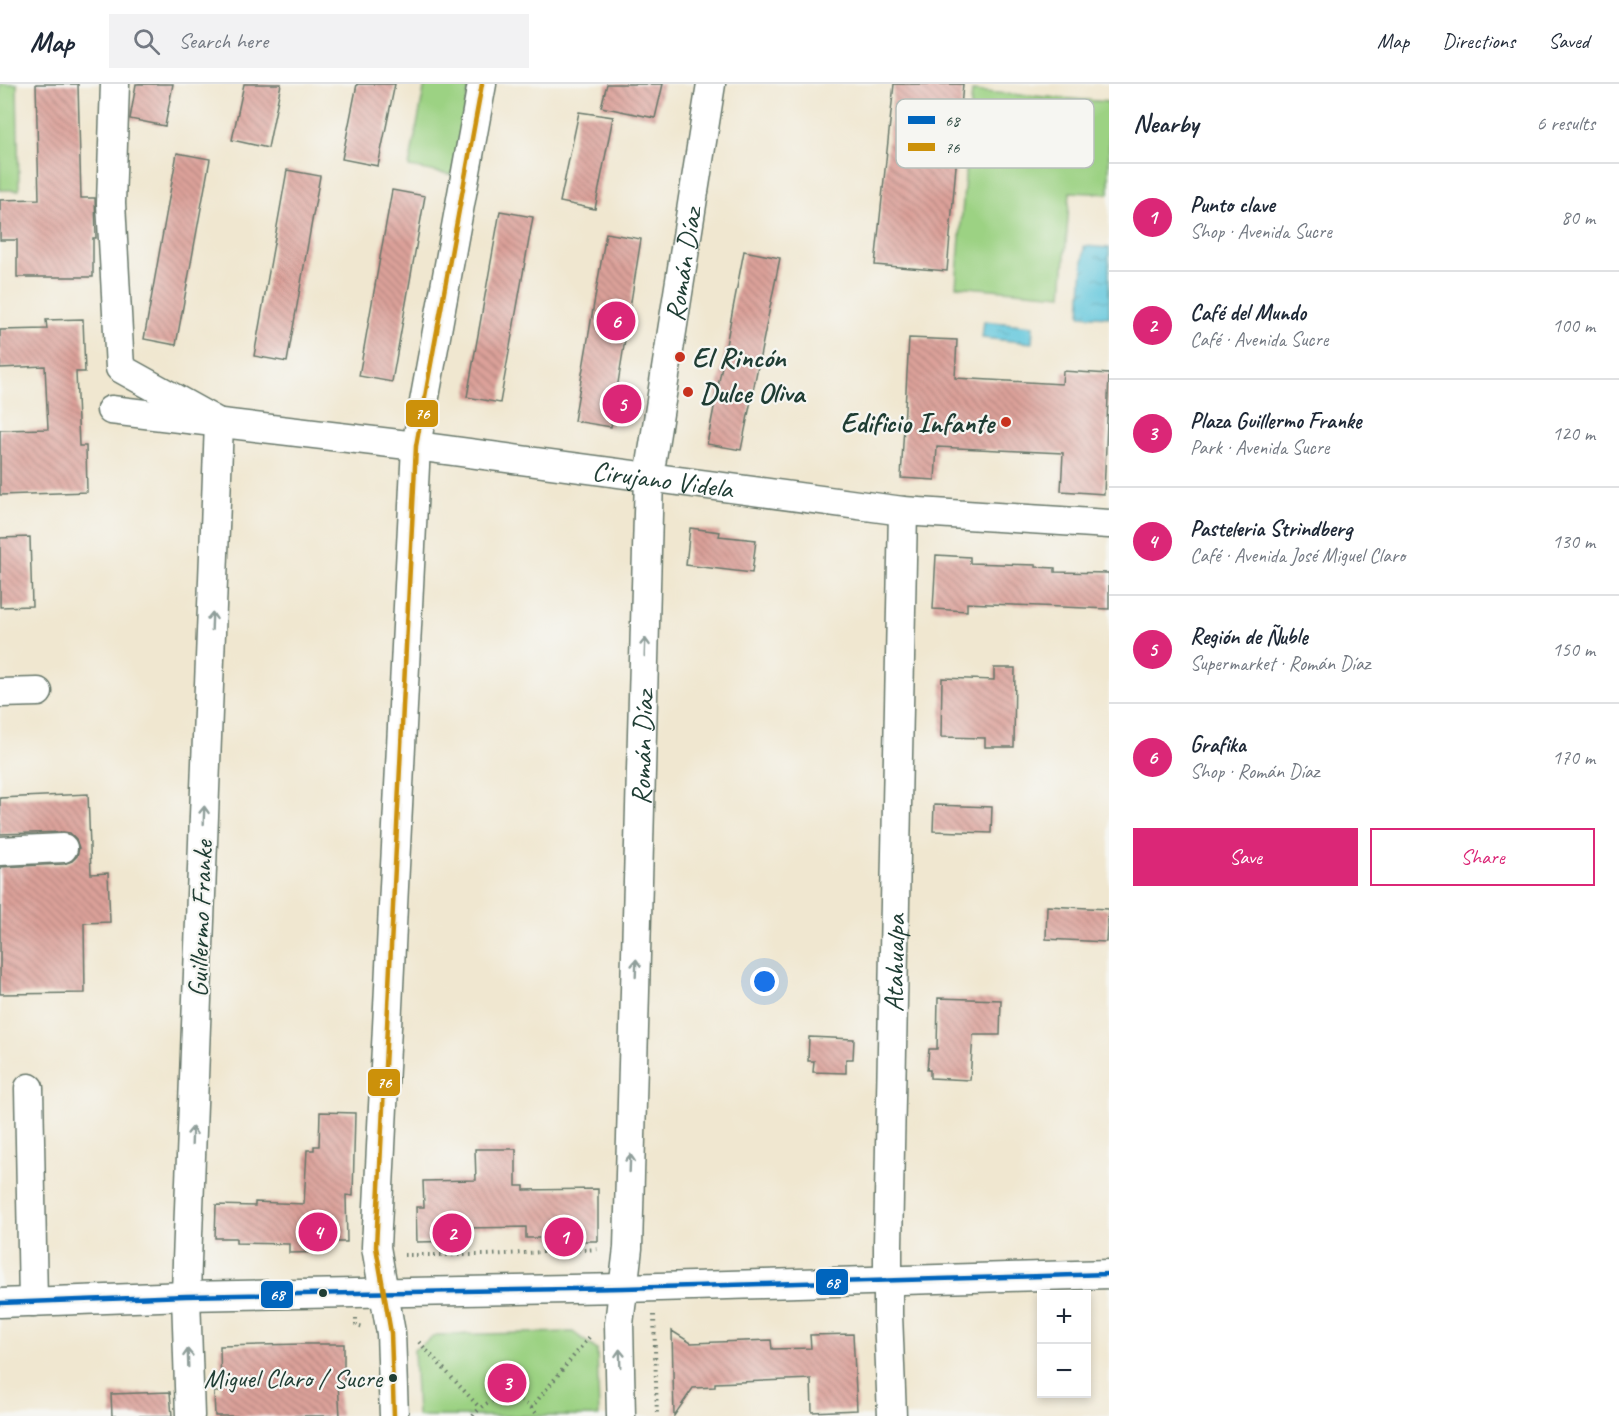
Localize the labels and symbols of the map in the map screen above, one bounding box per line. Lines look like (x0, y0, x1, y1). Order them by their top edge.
legend (896, 99, 1094, 168)
text: 68 (945, 111, 961, 131)
text: 76 (945, 138, 960, 158)
street label: Román Díaz (656, 202, 709, 324)
pin: 6 (596, 298, 636, 344)
place label: El Rincón (692, 340, 787, 375)
marker: El Rincón (673, 350, 687, 364)
place label: Dulce Oliva (700, 375, 807, 410)
pin: 5 (602, 382, 642, 426)
marker: Dulce Oliva (681, 385, 695, 399)
line badge: 76 (405, 399, 439, 428)
text: 76 (415, 404, 431, 424)
place label: Edificio Infante (841, 405, 997, 440)
marker: Edificio Infante (999, 415, 1013, 429)
street label: Cirujano Videla (590, 452, 737, 506)
one-way arrow (206, 611, 217, 631)
one-way arrow (639, 638, 650, 658)
street label: Román Díaz (623, 687, 661, 805)
one-way arrow (198, 806, 210, 826)
street label: Guillermo Franke (180, 838, 220, 998)
street label: Atahualpa (875, 912, 912, 1012)
one-way arrow (630, 959, 641, 979)
your location (750, 967, 779, 996)
line badge: 76 (367, 1068, 401, 1097)
text: 76 (377, 1073, 393, 1093)
one-way arrow (186, 1127, 197, 1147)
one-way arrow (624, 1154, 636, 1174)
pin: 4 (298, 1210, 338, 1254)
pin: 2 (432, 1210, 472, 1256)
pin: 1 (544, 1214, 584, 1260)
line badge: 68 (815, 1268, 849, 1296)
text: 68 (825, 1273, 841, 1293)
line badge: 68 (260, 1280, 294, 1309)
text: 68 (270, 1285, 286, 1305)
unlabelled marker (317, 1287, 329, 1299)
one-way arrow (182, 1348, 193, 1368)
one-way arrow (614, 1348, 625, 1368)
pin: 3 (488, 1360, 526, 1406)
place label: Miguel Claro / Sucre (204, 1362, 384, 1395)
marker: Miguel Claro / Sucre (387, 1372, 399, 1384)

